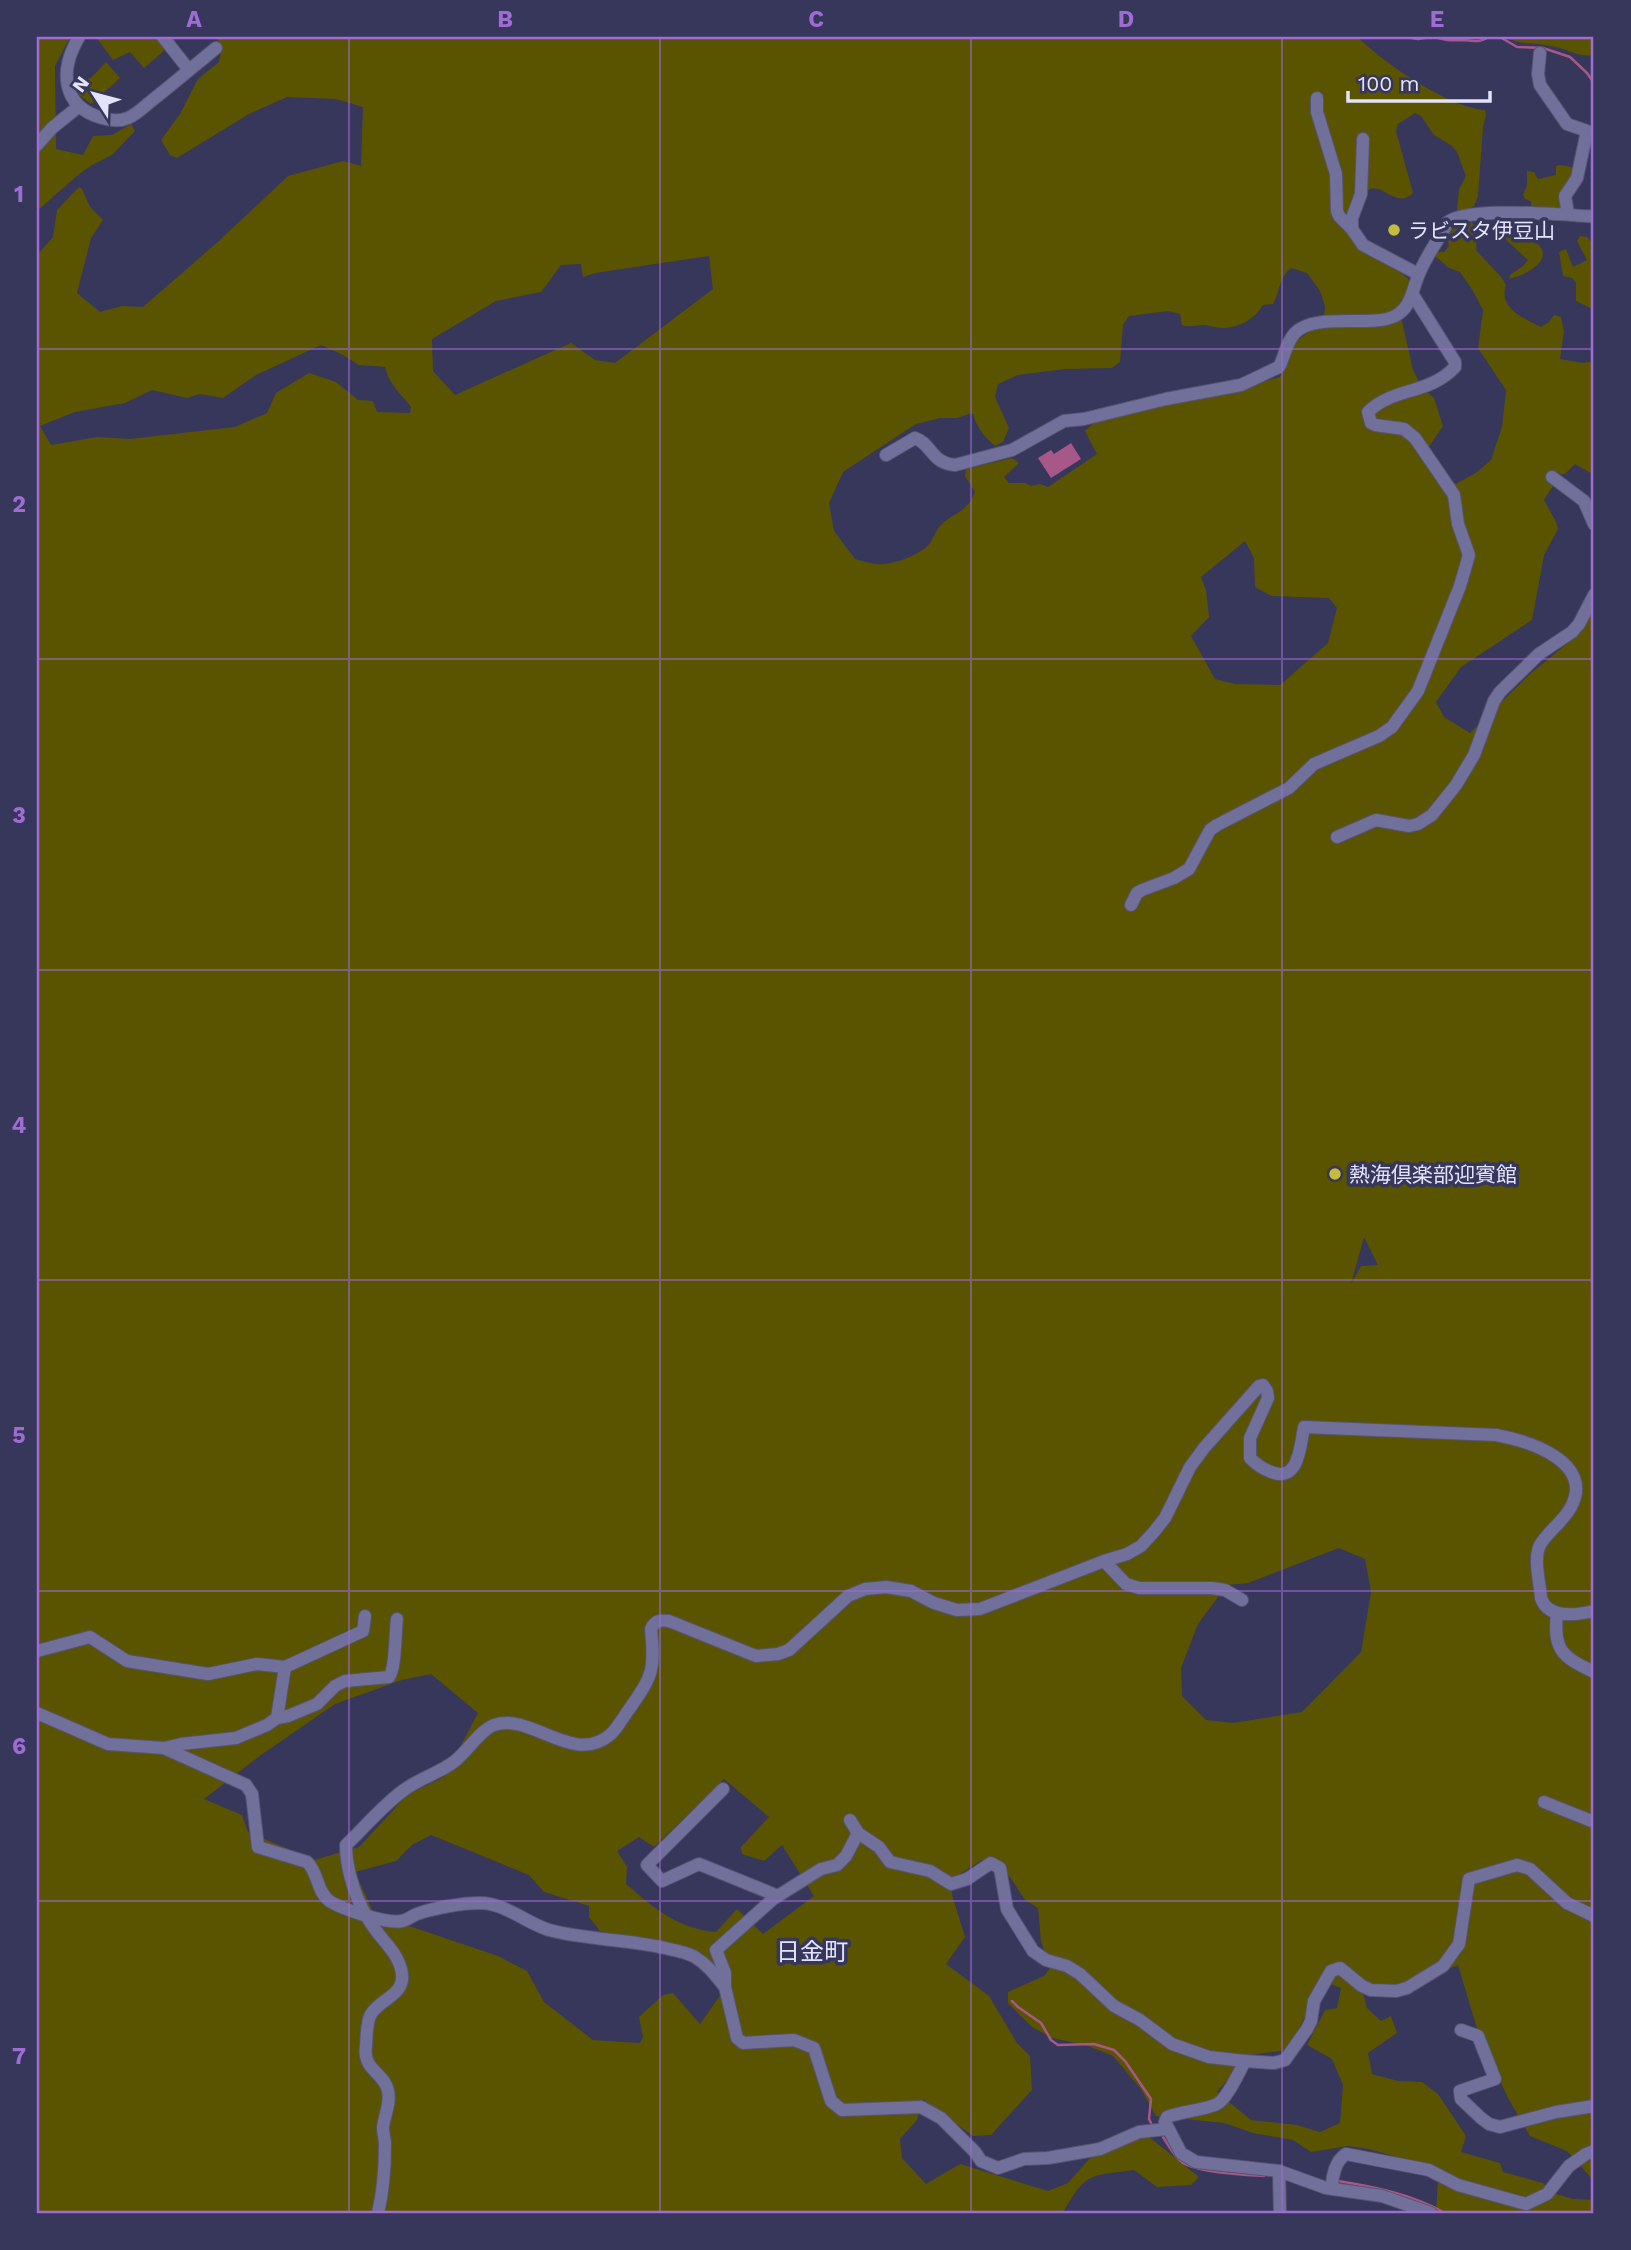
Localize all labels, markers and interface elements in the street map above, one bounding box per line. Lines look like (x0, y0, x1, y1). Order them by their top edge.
text: A (186, 6, 202, 33)
text: B (497, 6, 513, 33)
text: C (808, 6, 824, 33)
text: D (1118, 6, 1134, 33)
text: E (1430, 6, 1444, 33)
north arrow (60, 60, 130, 130)
scale bar (1348, 60, 1489, 104)
text: 100 m (1358, 71, 1420, 96)
text: N (67, 72, 94, 97)
text: 1 (14, 181, 24, 208)
place label: ラビスタ伊豆山 (1408, 218, 1555, 243)
marker: ラビスタ伊豆山 (1386, 222, 1402, 238)
text: 2 (12, 491, 26, 518)
text: 3 (12, 802, 26, 829)
text: 4 (12, 1112, 27, 1139)
place label: 熱海倶楽部迎賓館 (1349, 1162, 1517, 1187)
marker: 熱海倶楽部迎賓館 (1327, 1166, 1343, 1182)
text: 5 (12, 1422, 26, 1449)
text: 6 (12, 1733, 26, 1760)
district label: 日金町 (776, 1938, 848, 1966)
text: 7 (12, 2043, 26, 2070)

